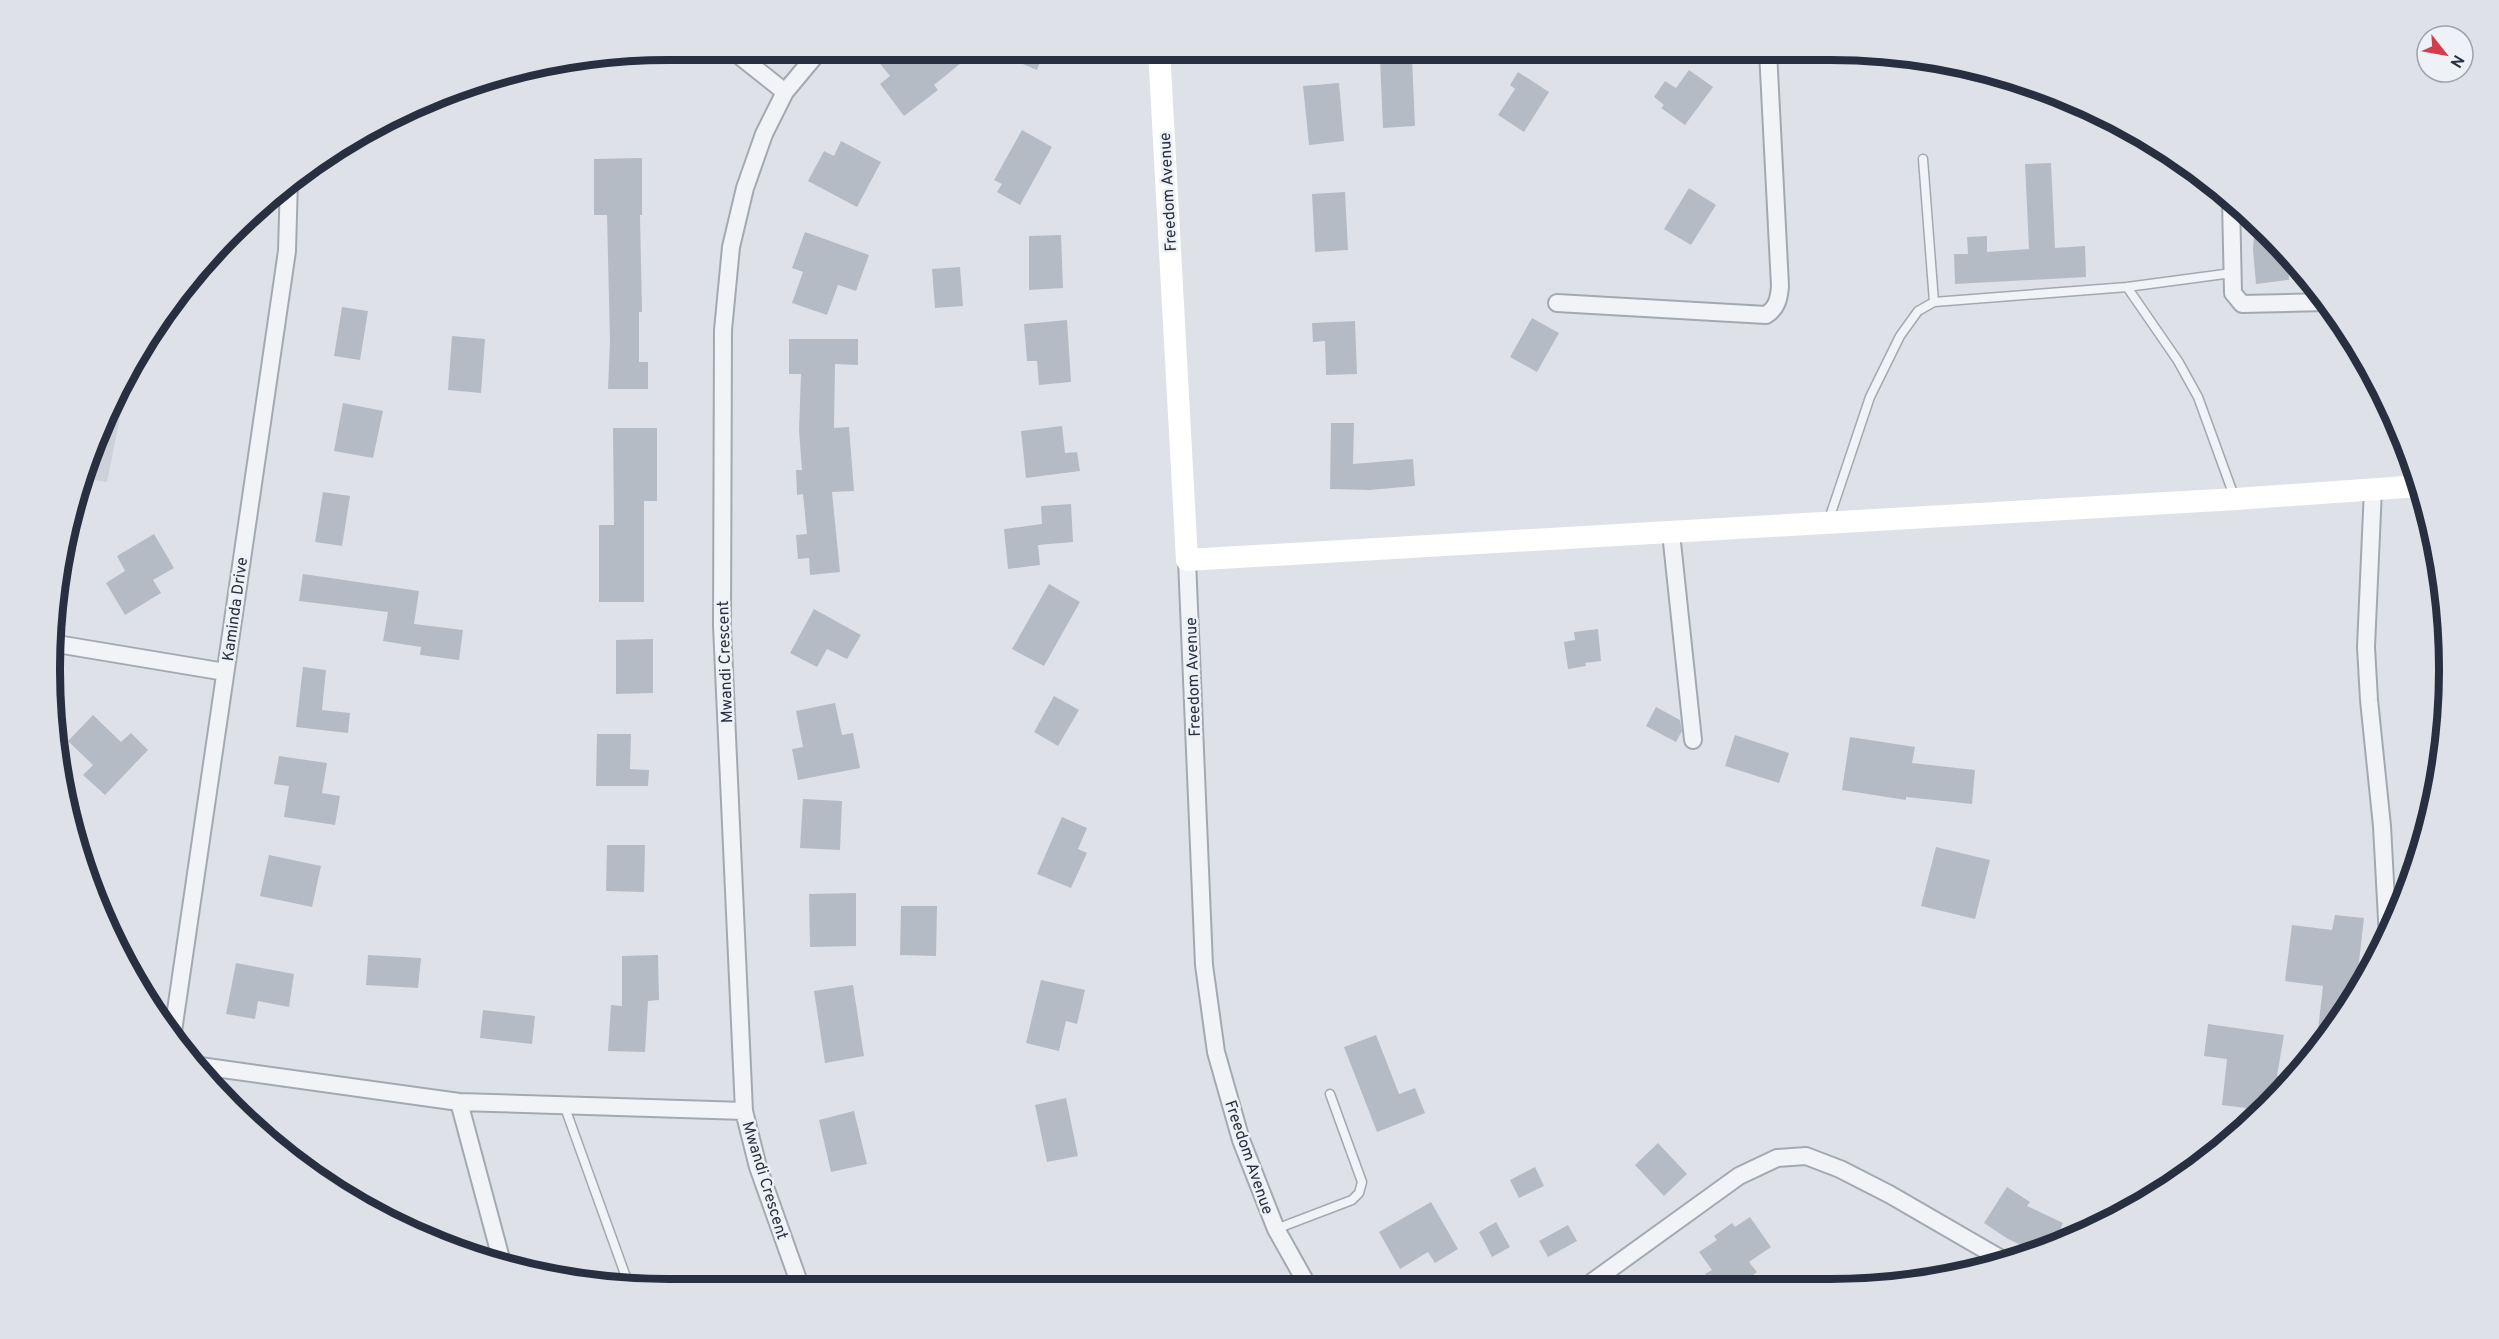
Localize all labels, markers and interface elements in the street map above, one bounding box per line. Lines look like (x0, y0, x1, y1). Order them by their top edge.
north arrow (2415, 24, 2475, 84)
text: N (2445, 51, 2468, 71)
street label: Freedom Avenue (1156, 132, 1182, 252)
street label: Kaminda Drive (219, 556, 253, 663)
street label: Mwandi Crescent (714, 600, 738, 723)
street label: Freedom Avenue (1182, 617, 1206, 737)
street label: Freedom Avenue (1219, 1098, 1277, 1217)
street label: Mwandi Crescent (737, 1119, 792, 1242)

